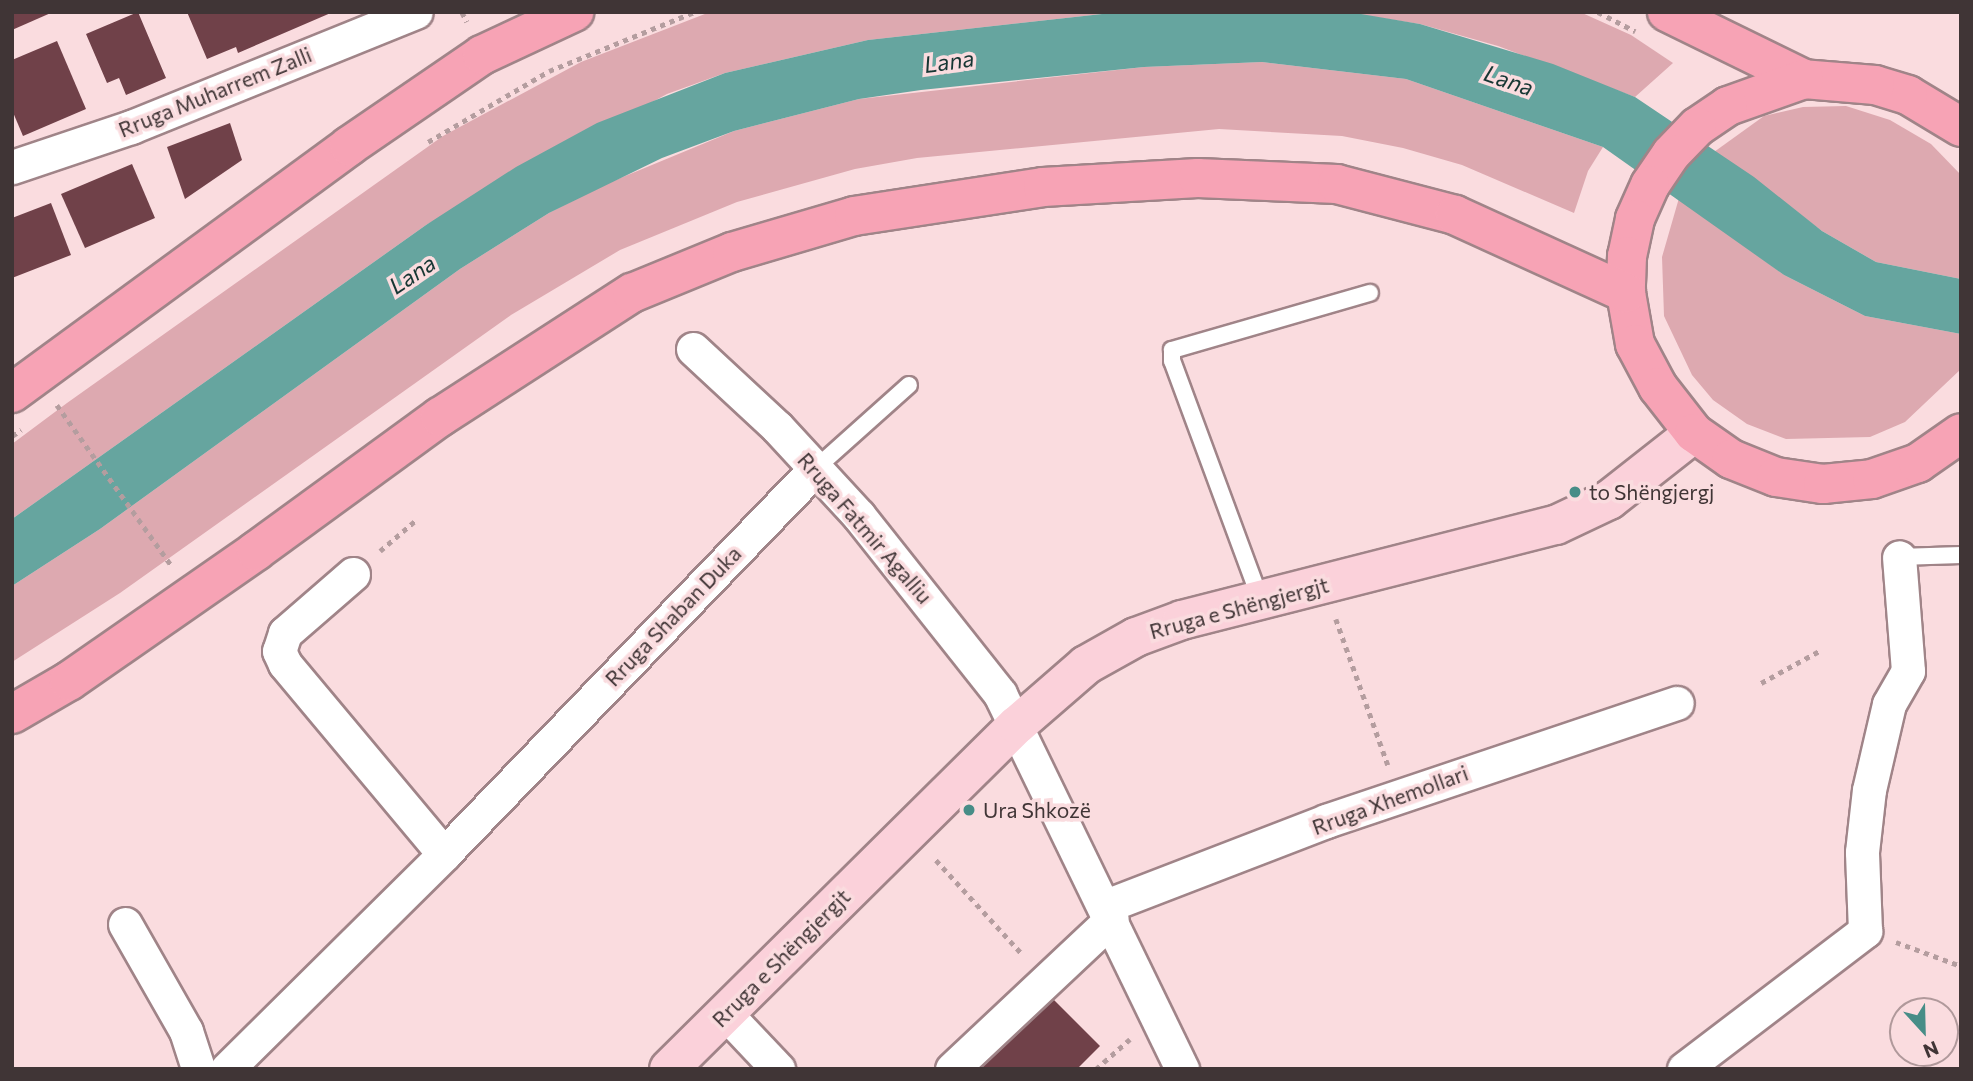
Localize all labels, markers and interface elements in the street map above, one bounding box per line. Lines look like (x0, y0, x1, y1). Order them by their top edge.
street label: Rruga Muharrem Zalli (115, 42, 315, 142)
water label: Lana (922, 44, 976, 78)
water label: Lana (1481, 59, 1537, 101)
water label: Lana (383, 248, 441, 300)
street label: Rruga Fatmir Agalliu (793, 447, 937, 609)
place label: to Shëngjergj (1589, 479, 1714, 505)
marker: to Shëngjergj (1567, 484, 1583, 500)
street label: Rruga Shaban Duka (600, 541, 746, 691)
street label: Rruga e Shëngjergjt (1147, 572, 1331, 644)
street label: Rruga Xhemollari (1309, 760, 1471, 840)
place label: Ura Shkozë (983, 797, 1091, 823)
marker: Ura Shkozë (961, 802, 977, 818)
street label: Rruga e Shëngjergjt (707, 884, 855, 1032)
north arrow (1889, 997, 1959, 1067)
text: N (1920, 1037, 1942, 1063)

